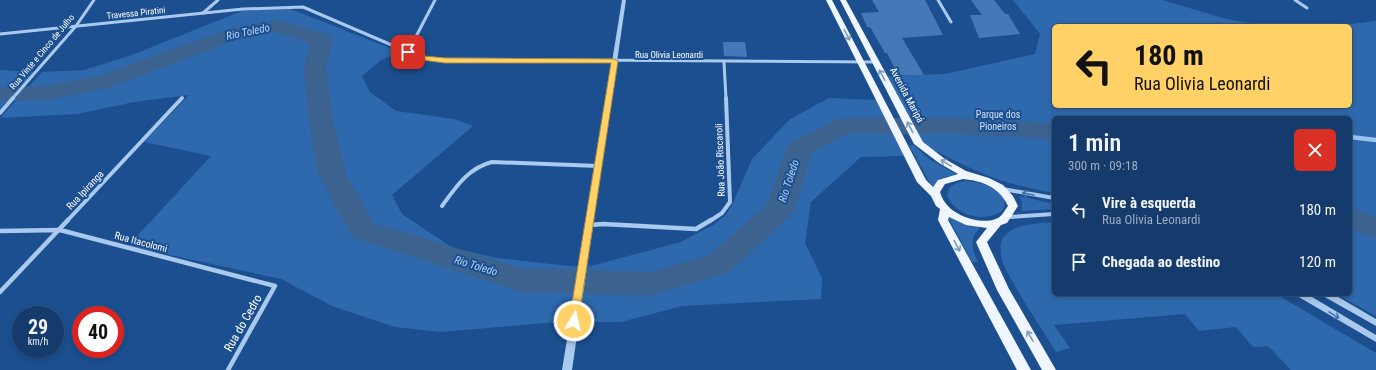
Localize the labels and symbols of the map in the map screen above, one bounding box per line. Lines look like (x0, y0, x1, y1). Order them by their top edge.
street label: Travessa Piratini (106, 5, 166, 21)
street label: Rua Vinte e Cinco de Julho (8, 12, 77, 92)
water label: Rio Toledo (225, 21, 271, 43)
one-way arrow (844, 28, 851, 40)
pin (391, 35, 425, 69)
street label: Rua Olivia Leonardi (635, 50, 703, 60)
street label: Avenida Maripá (888, 65, 926, 125)
one-way arrow (878, 70, 886, 82)
park label: Parque dos Pioneiros (976, 109, 1021, 132)
one-way arrow (906, 121, 913, 133)
street label: Rua João Riscaroli (713, 123, 727, 197)
water label: Rio Toledo (776, 158, 802, 204)
one-way arrow (941, 159, 952, 167)
street label: Rua Ipiranga (64, 168, 106, 212)
one-way arrow (1022, 190, 1035, 198)
street label: Rua Itacolomi (113, 230, 169, 254)
one-way arrow (954, 239, 961, 251)
water label: Rio Toledo (453, 253, 499, 279)
street label: Rua do Cedro (221, 292, 265, 354)
position arrow (553, 300, 595, 342)
speed limit sign: 40 (72, 306, 124, 358)
one-way arrow (1328, 311, 1340, 319)
one-way arrow (1025, 330, 1033, 342)

